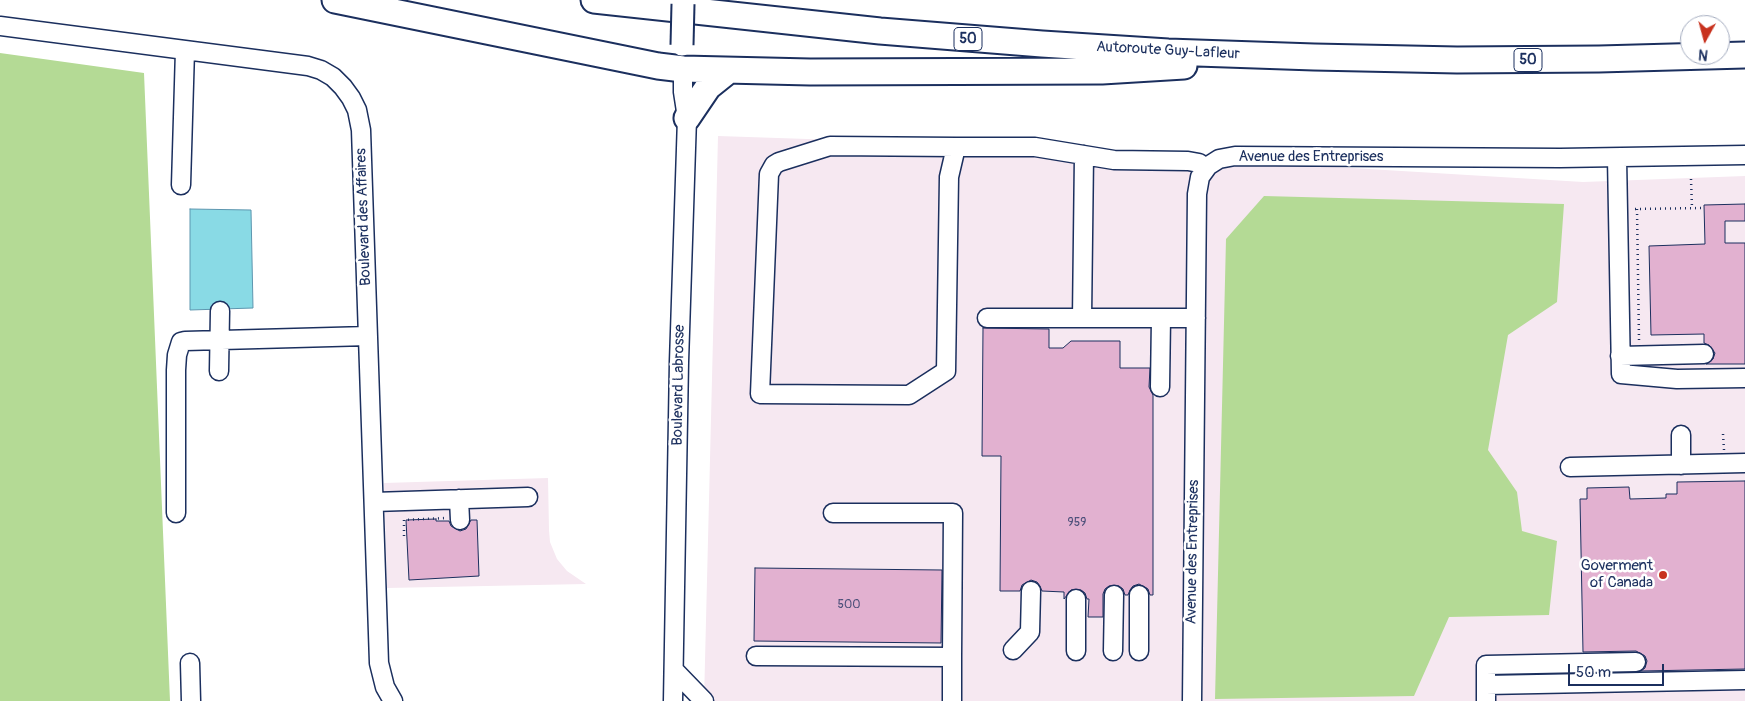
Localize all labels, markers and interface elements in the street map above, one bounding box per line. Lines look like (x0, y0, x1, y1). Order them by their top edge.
north arrow (1680, 15, 1730, 65)
road number: 50 (954, 28, 982, 50)
street label: Autoroute Guy-Lafleur (1096, 38, 1240, 64)
text: N (1697, 45, 1709, 63)
road number: 50 (1514, 48, 1542, 72)
street label: Boulevard des Affaires (353, 148, 375, 286)
street label: Avenue des Entreprises (1239, 148, 1383, 166)
street label: Boulevard Labrosse (669, 324, 689, 446)
street label: Avenue des Entreprises (1183, 479, 1203, 625)
house number: 959 (1068, 516, 1086, 530)
place label: Goverment of Canada (1581, 557, 1653, 592)
marker: Goverment of Canada (1657, 569, 1669, 581)
house number: 500 (838, 598, 860, 612)
scale bar (1570, 654, 1666, 686)
text: 50 m (1576, 663, 1611, 682)

